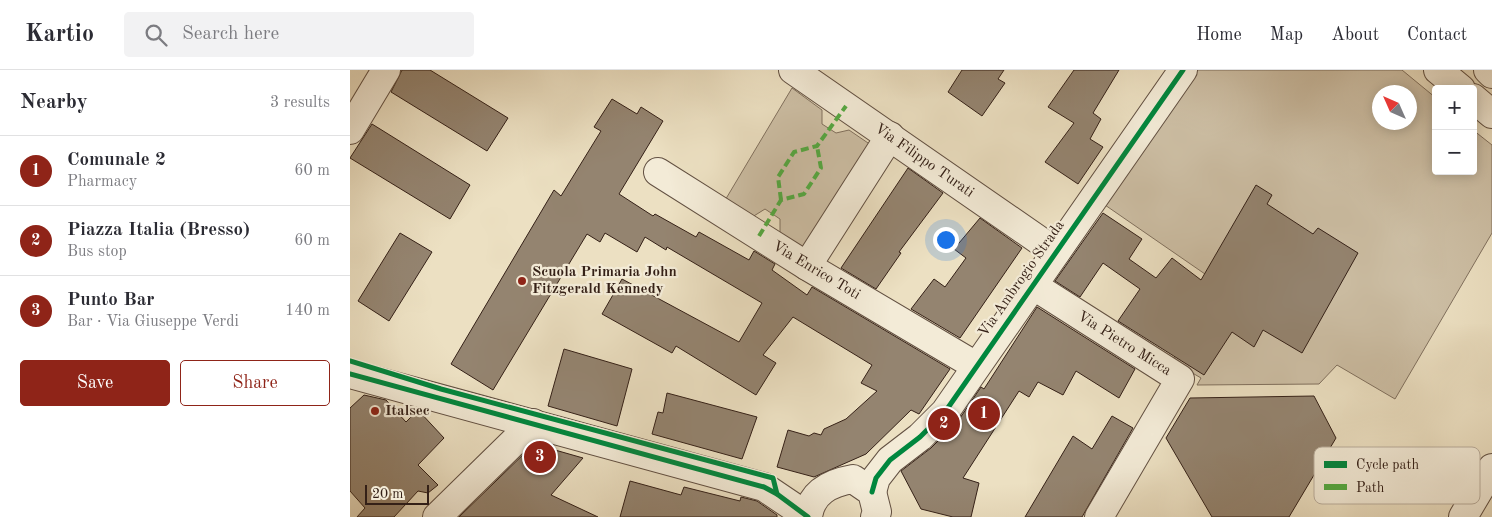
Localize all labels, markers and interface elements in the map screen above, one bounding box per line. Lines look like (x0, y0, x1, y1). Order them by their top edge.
search box (124, 12, 474, 57)
icon: search (142, 21, 170, 49)
text: Kartio (25, 23, 94, 47)
text: Search here (182, 25, 279, 44)
text: Home (1196, 26, 1242, 44)
text: Map (1270, 26, 1303, 44)
text: About (1331, 26, 1379, 44)
text: Contact (1407, 26, 1467, 44)
north arrow (1372, 85, 1417, 130)
map controls (1432, 85, 1477, 175)
button: + (1432, 85, 1477, 130)
text: Nearby (20, 92, 88, 113)
text: 3 results (270, 95, 330, 111)
street label: Via Filippo Turati (872, 121, 976, 201)
button: − (1432, 130, 1477, 175)
text: Comunale 2 (67, 151, 166, 170)
text: 1 (31, 163, 41, 179)
text: 60 m (294, 163, 330, 179)
text: Pharmacy (67, 174, 137, 190)
street label: Via Ambrogio Strada (976, 218, 1068, 340)
text: Piazza Italia (Bresso) (67, 221, 250, 240)
your location (933, 227, 959, 253)
text: 2 (31, 233, 41, 249)
text: 60 m (294, 233, 330, 249)
street label: Via Enrico Toti (769, 239, 863, 303)
text: Bus stop (67, 244, 127, 260)
place label: Scuola Primaria John Fitzgerald Kennedy (532, 265, 677, 297)
marker: Scuola Primaria John Fitzgerald Kennedy (516, 275, 528, 287)
text: Punto Bar (67, 291, 155, 310)
text: 3 (31, 303, 41, 319)
text: 140 m (285, 303, 330, 319)
street label: Via Pietro Micca (1074, 309, 1174, 379)
text: Bar · Via Giuseppe Verdi (67, 314, 239, 330)
button: Save (20, 360, 170, 406)
button: Share (180, 360, 330, 406)
pin: 1 (968, 395, 1000, 433)
place label: Italsec (385, 404, 430, 419)
marker: Italsec (369, 405, 381, 417)
pin: 2 (928, 405, 960, 443)
pin: 3 (524, 438, 556, 476)
legend (1314, 447, 1480, 504)
text: Cycle path (1356, 458, 1419, 472)
text: Path (1356, 481, 1385, 495)
scale bar (365, 482, 429, 505)
text: 20 m (372, 487, 403, 501)

